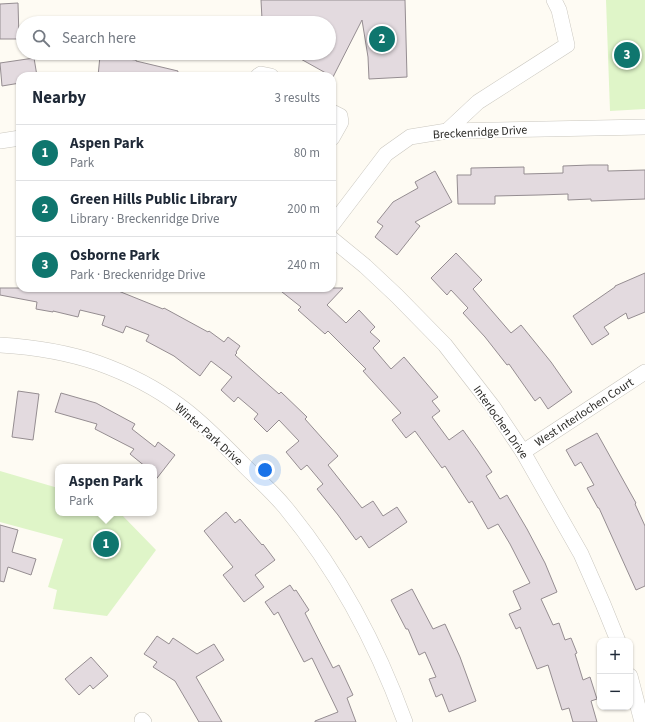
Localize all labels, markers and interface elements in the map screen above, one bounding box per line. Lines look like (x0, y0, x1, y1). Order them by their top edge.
search box (16, 16, 336, 60)
pin: 2 (369, 24, 395, 54)
icon: search (30, 27, 52, 49)
text: Search here (62, 28, 136, 49)
pin: 3 (614, 40, 640, 70)
text: Nearby (32, 86, 86, 110)
text: 3 results (275, 89, 320, 107)
street label: Breckenridge Drive (432, 122, 528, 143)
text: Aspen Park (70, 133, 144, 154)
text: 1 (42, 144, 48, 162)
text: 80 m (294, 144, 320, 162)
text: Park (70, 154, 94, 172)
text: Green Hills Public Library (70, 189, 237, 210)
text: 2 (42, 200, 48, 218)
text: 200 m (287, 200, 320, 218)
text: Library · Breckenridge Drive (70, 210, 220, 228)
text: Osborne Park (70, 245, 160, 266)
text: 3 (42, 256, 48, 274)
text: 240 m (287, 256, 320, 274)
text: Park · Breckenridge Drive (70, 266, 205, 284)
street label: West Interlochen Court (531, 374, 637, 451)
street label: Interlochen Drive (469, 382, 532, 463)
street label: Winter Park Drive (171, 399, 246, 470)
your location (255, 460, 275, 480)
popup (55, 464, 157, 516)
text: Aspen Park (69, 471, 143, 492)
text: Park (69, 492, 93, 510)
pin: 1 (93, 529, 119, 559)
map controls (597, 638, 633, 710)
button: + (597, 638, 633, 674)
button: − (597, 674, 633, 710)

